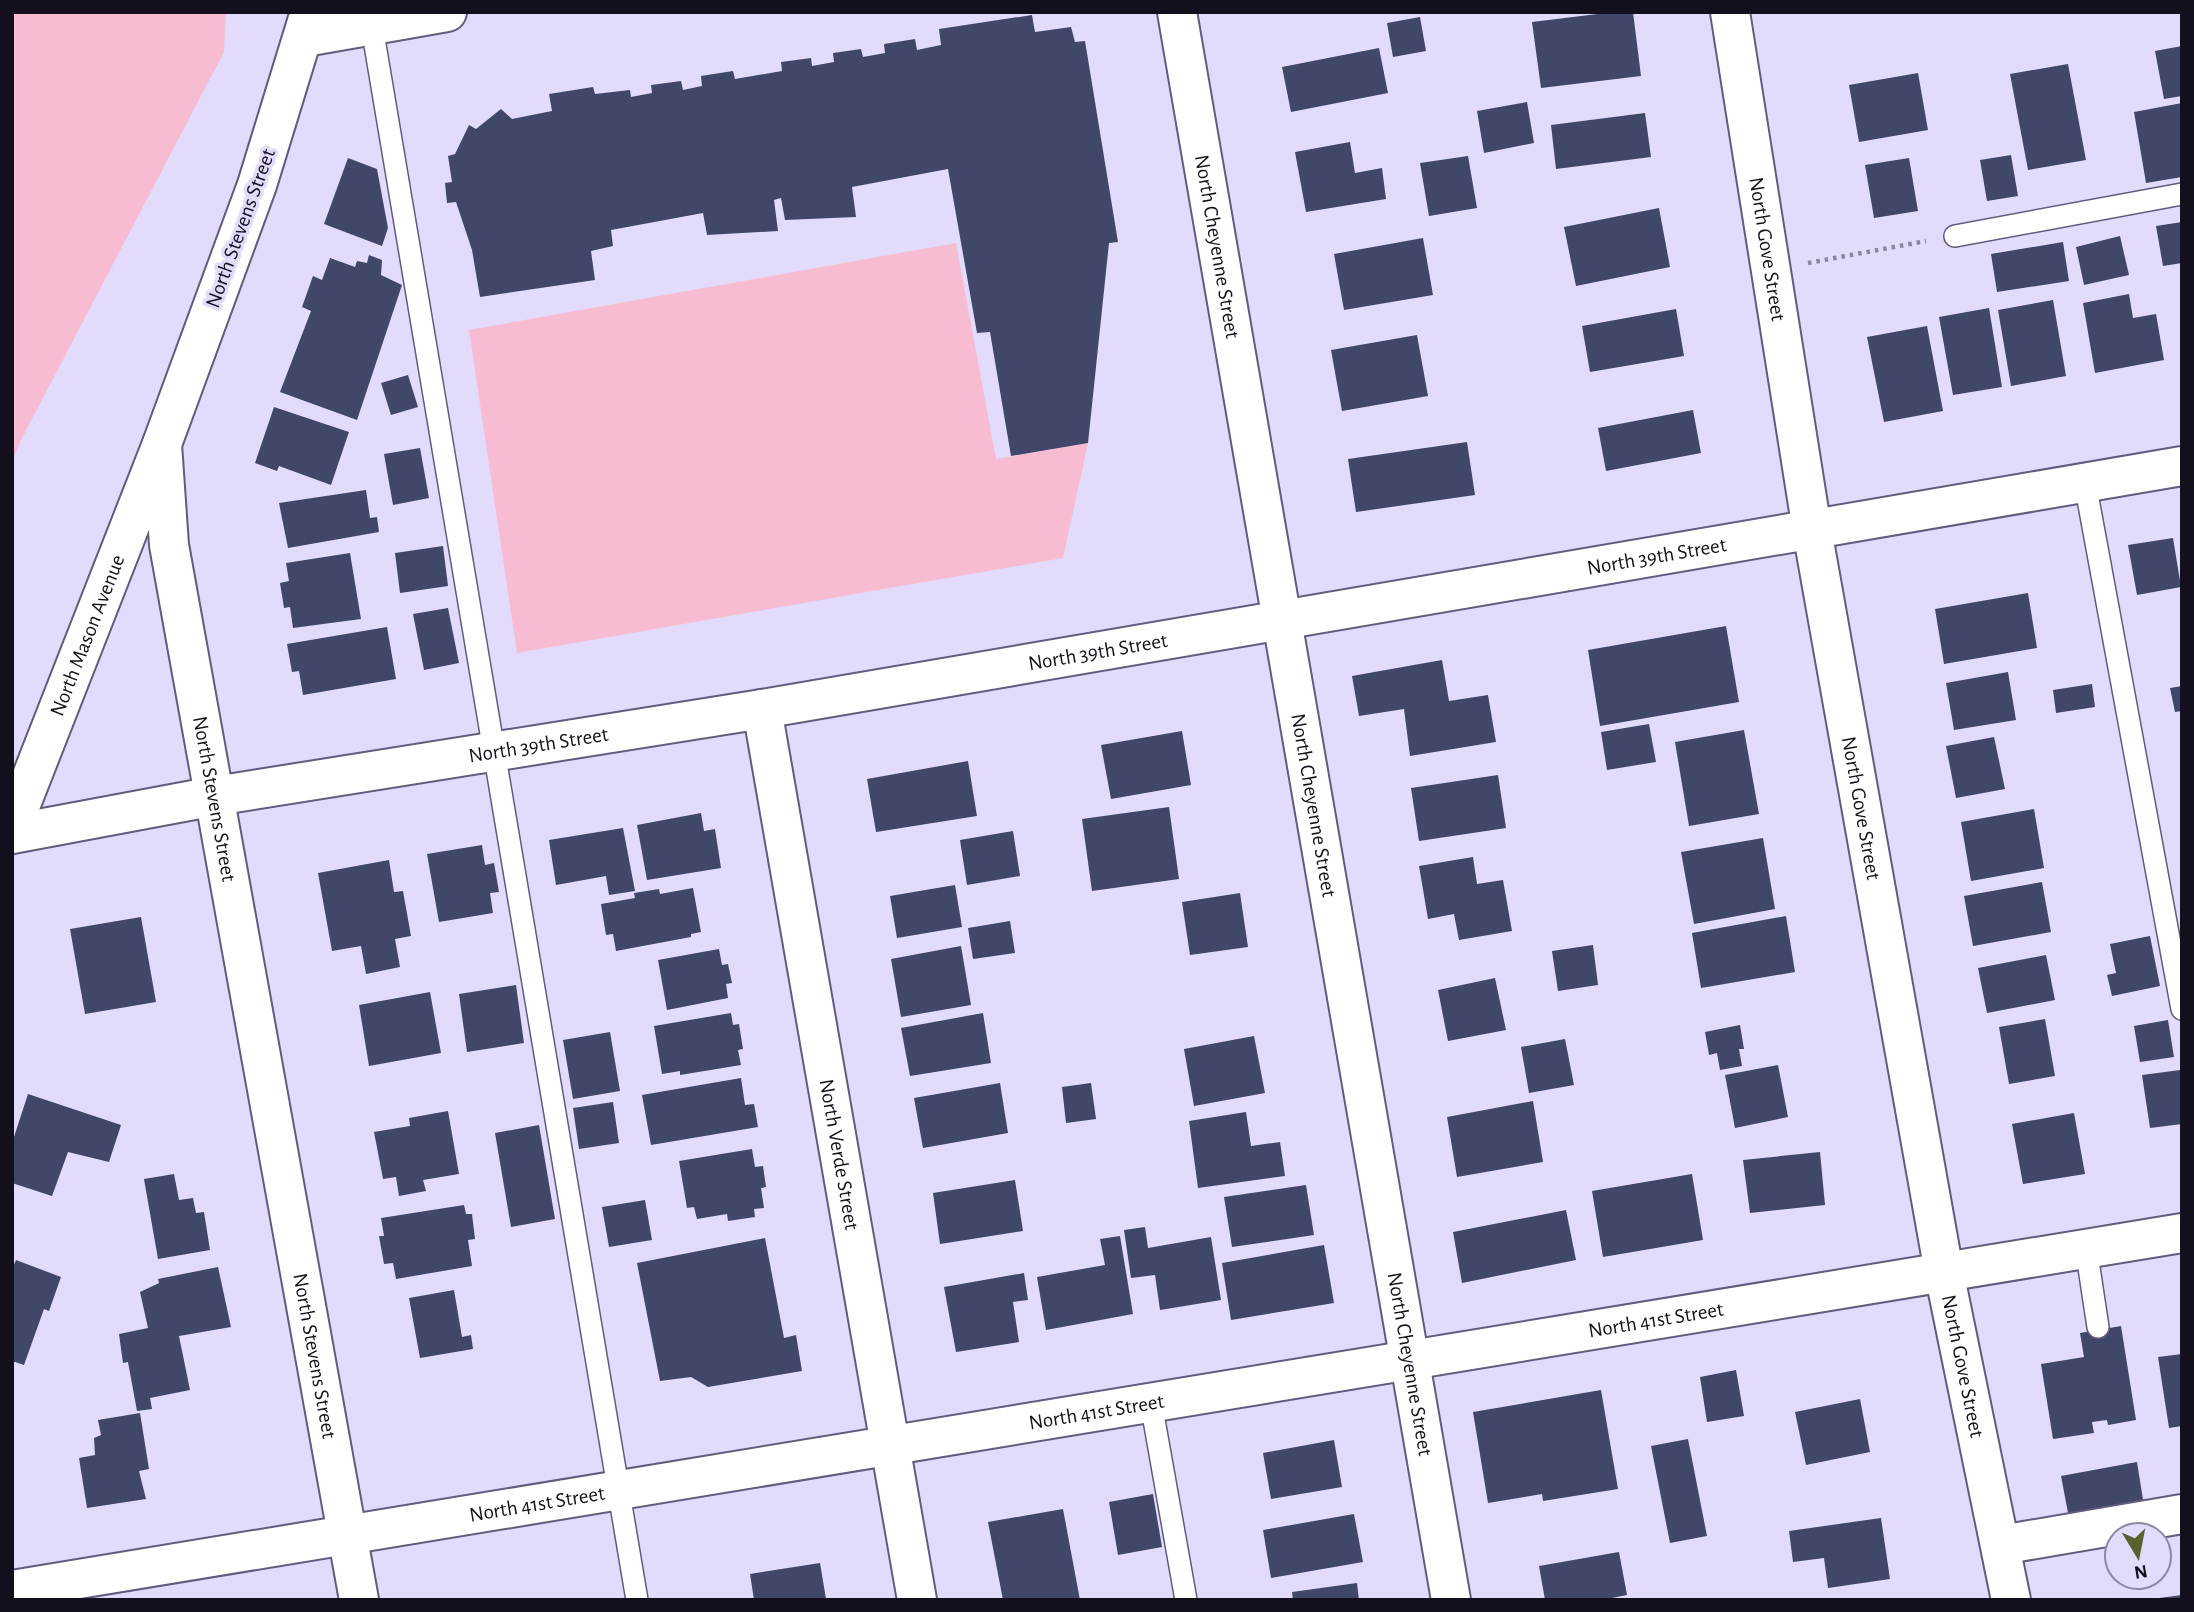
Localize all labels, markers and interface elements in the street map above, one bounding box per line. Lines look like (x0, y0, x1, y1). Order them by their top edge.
street label: North Stevens Street (202, 146, 279, 311)
street label: North Cheyenne Street (1191, 153, 1243, 340)
street label: North Gove Street (1745, 176, 1789, 323)
street label: North 39th Street (1585, 534, 1728, 579)
street label: North Mason Avenue (47, 552, 129, 719)
street label: North 39th Street (1027, 630, 1169, 674)
street label: North Cheyenne Street (1287, 712, 1340, 899)
street label: North Stevens Street (189, 715, 239, 884)
street label: North 39th Street (467, 724, 610, 767)
street label: North Gove Street (1838, 735, 1884, 882)
street label: North Verde Street (816, 1077, 862, 1232)
street label: North Cheyenne Street (1384, 1271, 1436, 1458)
street label: North Stevens Street (289, 1272, 340, 1441)
street label: North Gove Street (1938, 1293, 1988, 1440)
street label: North 41st Street (1587, 1299, 1725, 1342)
street label: North 41st Street (1027, 1391, 1166, 1434)
street label: North 41st Street (468, 1483, 606, 1526)
north arrow (2103, 1521, 2173, 1591)
text: N (2133, 1561, 2149, 1582)

